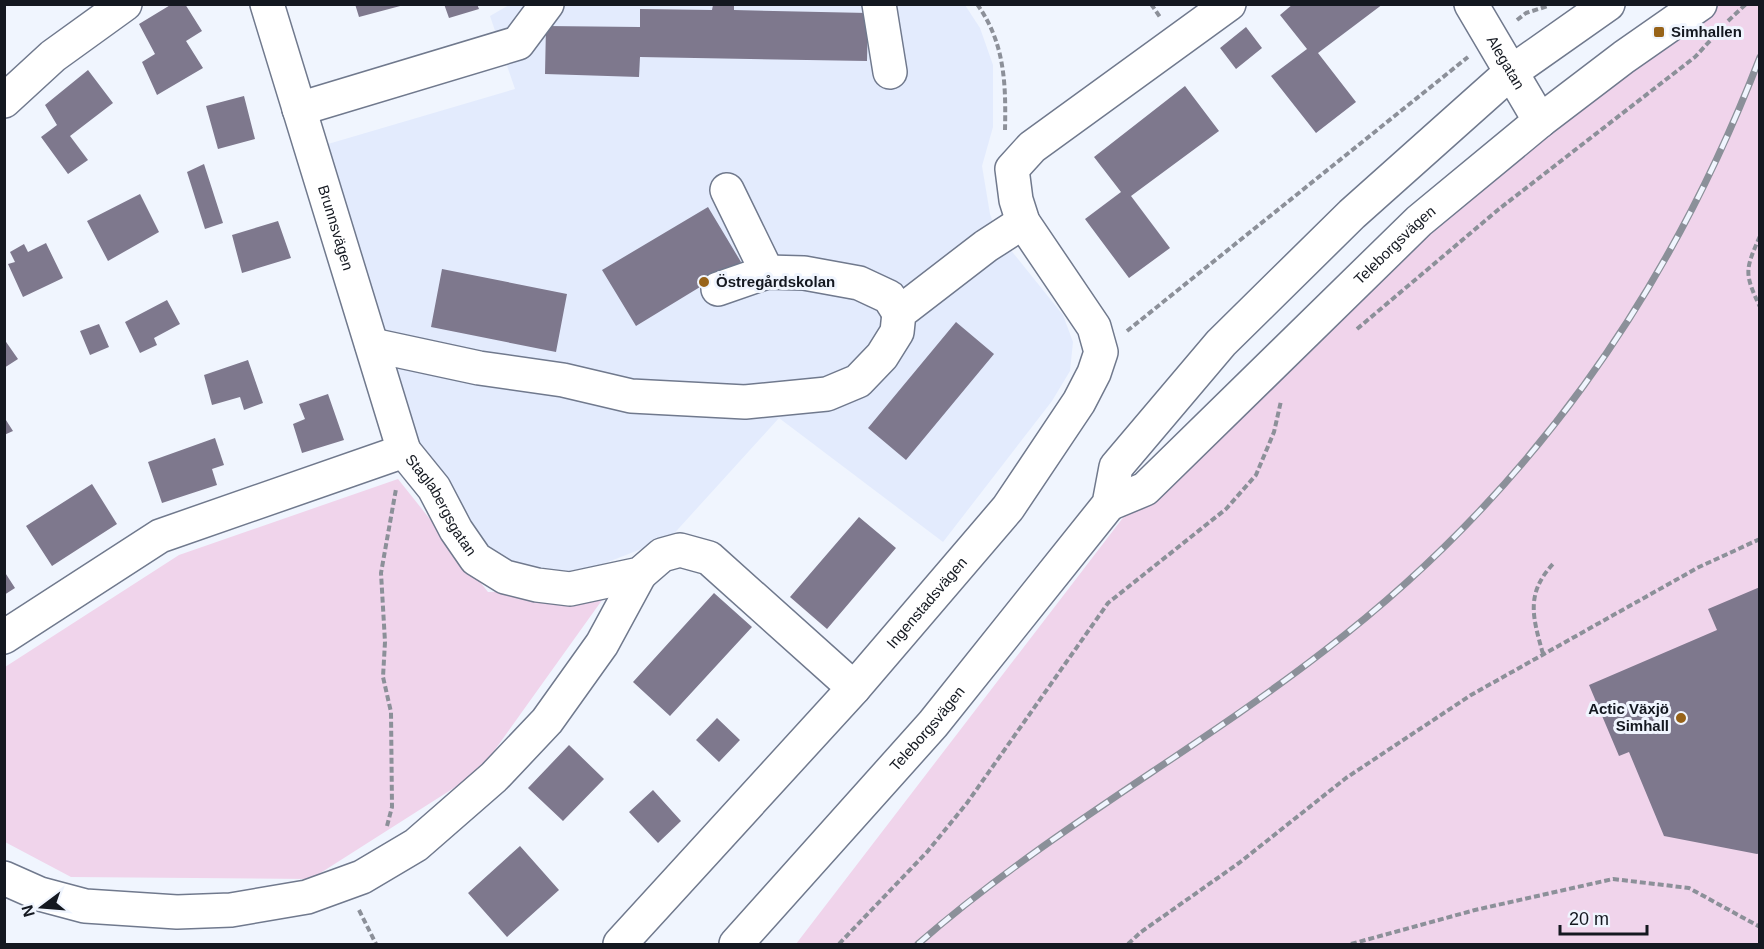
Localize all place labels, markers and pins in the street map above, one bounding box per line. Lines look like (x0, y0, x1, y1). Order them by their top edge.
place label: Simhallen (1671, 23, 1742, 40)
marker: Simhallen (1652, 25, 1666, 39)
place label: Östregårdskolan (716, 273, 835, 290)
marker: Östregårdskolan (697, 275, 711, 289)
place label: Actic Växjö Simhall (1588, 700, 1669, 734)
marker: Actic Växjö Simhall (1674, 711, 1688, 725)

